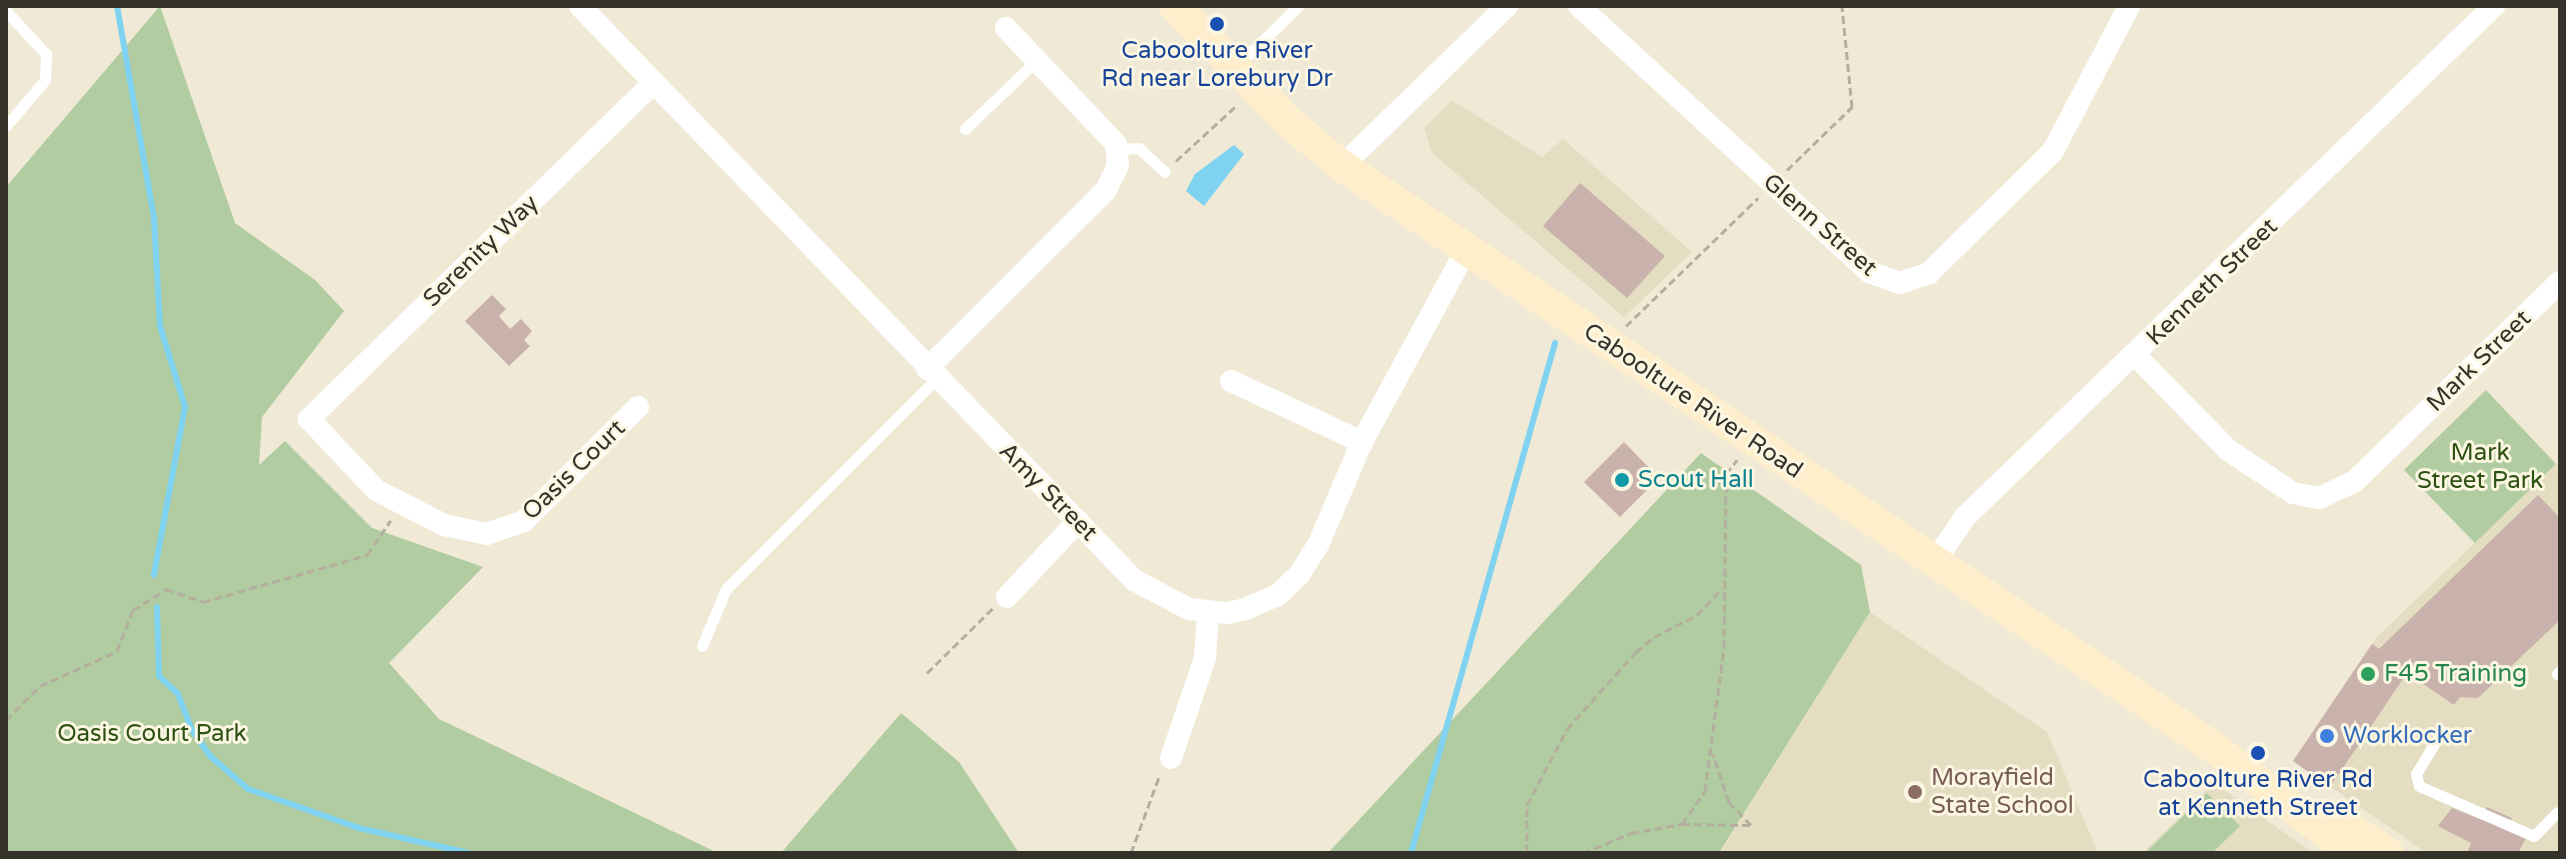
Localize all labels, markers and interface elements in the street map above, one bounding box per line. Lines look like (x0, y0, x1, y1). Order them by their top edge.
marker: Caboolture River Rd near Lorebury Dr (1208, 15, 1226, 33)
place label: Caboolture River Rd near Lorebury Dr (1101, 37, 1333, 93)
street label: Glenn Street (1757, 168, 1883, 282)
street label: Serenity Way (417, 189, 545, 313)
street label: Kenneth Street (2140, 212, 2284, 352)
street label: Mark Street (2421, 304, 2537, 418)
street label: Caboolture River Road (1578, 317, 1808, 485)
street label: Oasis Court (517, 414, 631, 526)
street label: Amy Street (993, 437, 1103, 547)
park label: Mark Street Park (2417, 439, 2543, 495)
place label: Scout Hall (1638, 466, 1754, 494)
marker: Scout Hall (1613, 471, 1631, 489)
place label: F45 Training (2384, 660, 2527, 688)
marker: F45 Training (2359, 665, 2377, 683)
park label: Oasis Court Park (57, 720, 247, 748)
place label: Worklocker (2343, 722, 2472, 750)
marker: Worklocker (2318, 727, 2336, 745)
marker: Caboolture River Rd at Kenneth Street (2249, 744, 2267, 762)
place label: Morayfield State School (1931, 764, 2074, 820)
place label: Caboolture River Rd at Kenneth Street (2143, 766, 2373, 822)
marker: Morayfield State School (1906, 783, 1924, 801)

